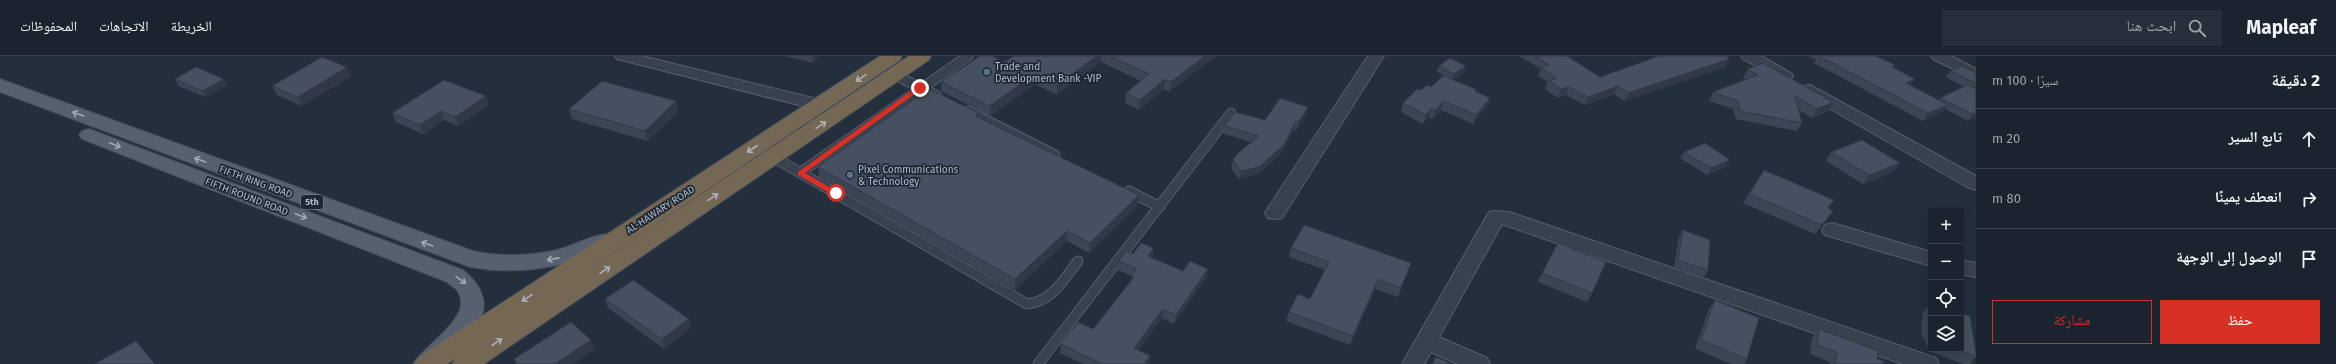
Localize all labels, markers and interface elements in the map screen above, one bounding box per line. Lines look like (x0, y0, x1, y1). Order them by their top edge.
search box (1942, 10, 2222, 46)
text: Mapleaf (2246, 16, 2316, 39)
text: ابحث هنا (2127, 17, 2176, 35)
icon: search (2186, 17, 2208, 39)
text: المحفوظات (20, 18, 77, 35)
text: الاتجاهات (99, 18, 149, 35)
text: الخريطة (171, 18, 212, 35)
place label: Trade and Development Bank -VIP (995, 61, 1101, 85)
marker: Trade and Development Bank -VIP (982, 67, 992, 77)
text: 2 دقيقة (2271, 70, 2320, 91)
text: سيرًا · 100 m (1992, 73, 2058, 88)
one-way arrow (855, 74, 866, 82)
route end (911, 79, 929, 97)
one-way arrow (73, 110, 85, 118)
one-way arrow (815, 121, 826, 129)
text: تابع السير (2228, 128, 2282, 146)
icon: ahead (2298, 128, 2320, 150)
text: 20 m (1992, 131, 2020, 146)
one-way arrow (108, 141, 120, 149)
one-way arrow (747, 145, 758, 153)
one-way arrow (194, 155, 206, 163)
street label: FIFTH RING ROAD (217, 163, 294, 201)
place label: Pixel Communications & Technology (858, 164, 959, 188)
marker: Pixel Communications & Technology (845, 170, 855, 180)
street label: FIFTH ROUND ROAD (204, 176, 290, 218)
street label: AL-HAWARY ROAD (624, 183, 697, 236)
route start (827, 184, 845, 202)
text: انعطف يمينًا (2215, 188, 2282, 206)
icon: right (2298, 188, 2320, 210)
text: 80 m (1992, 191, 2021, 206)
one-way arrow (707, 193, 718, 201)
road number: 5th (301, 195, 323, 209)
map controls (1928, 208, 1964, 352)
button: + (1928, 208, 1964, 244)
one-way arrow (295, 213, 307, 221)
one-way arrow (421, 240, 433, 248)
button: − (1928, 244, 1964, 280)
text: الوصول إلى الوجهة (2176, 248, 2282, 266)
icon: arrive (2298, 248, 2320, 270)
one-way arrow (547, 255, 560, 263)
one-way arrow (599, 266, 610, 274)
one-way arrow (455, 276, 466, 284)
button: locate (1928, 280, 1964, 316)
one-way arrow (522, 294, 533, 302)
button: مشاركة (1992, 300, 2152, 344)
button: حفظ (2160, 300, 2320, 344)
button: layers (1928, 316, 1964, 352)
one-way arrow (491, 338, 502, 346)

